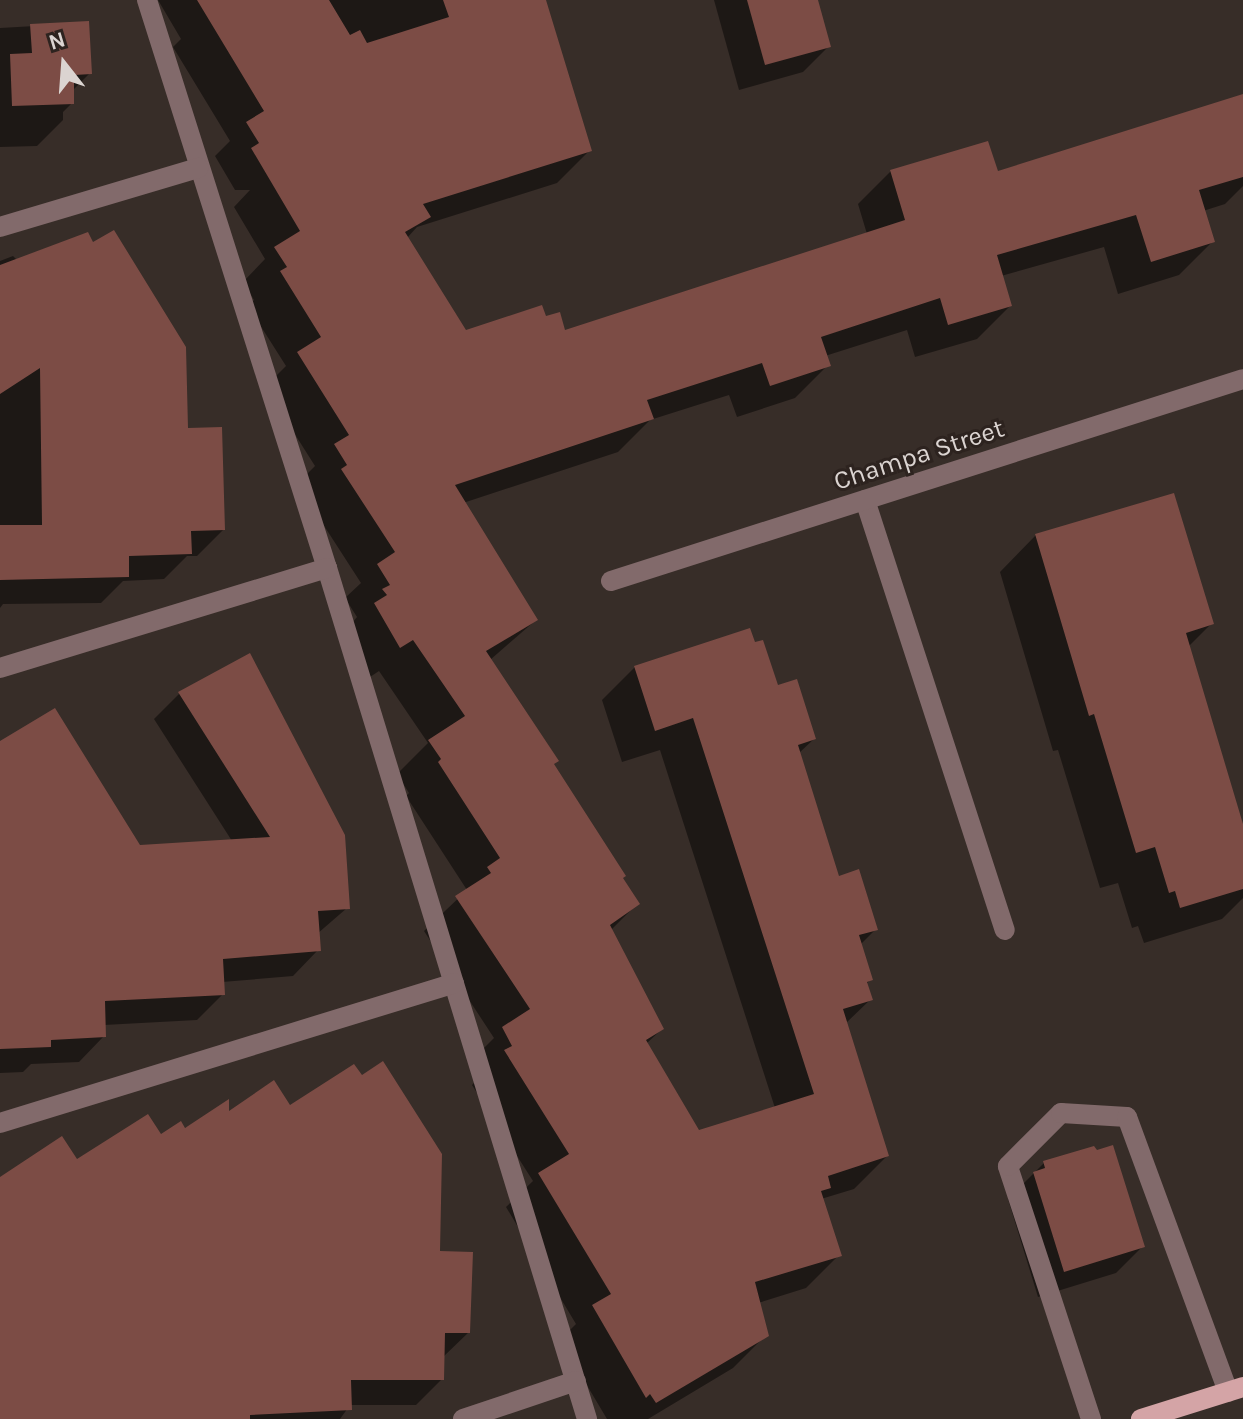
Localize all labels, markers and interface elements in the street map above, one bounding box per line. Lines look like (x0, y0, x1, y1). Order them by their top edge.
north arrow (24, 24, 104, 104)
text: N (46, 26, 68, 56)
street label: Champa Street (830, 413, 1008, 497)

